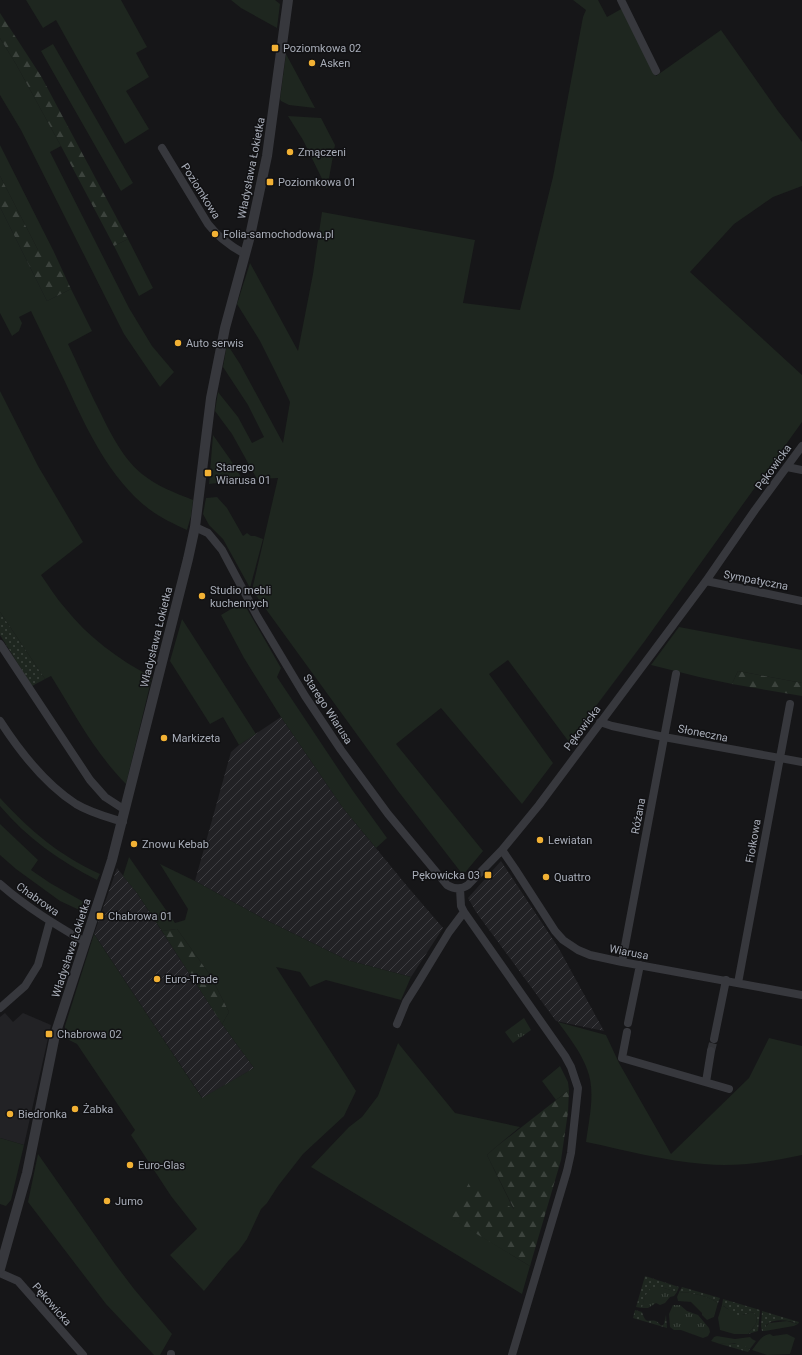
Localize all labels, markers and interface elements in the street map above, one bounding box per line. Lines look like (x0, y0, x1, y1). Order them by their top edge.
place label: Poziomkowa 02 (283, 42, 361, 55)
marker: Poziomkowa 02 (270, 43, 280, 53)
place label: Asken (320, 57, 350, 70)
marker: Asken (307, 58, 317, 68)
street label: Władysława Łokietka (235, 116, 268, 220)
place label: Zmączeni (298, 146, 346, 159)
marker: Zmączeni (285, 147, 295, 157)
street label: Poziomkowa (178, 161, 223, 222)
place label: Poziomkowa 01 (278, 176, 356, 189)
marker: Poziomkowa 01 (265, 177, 275, 187)
place label: Folia-samochodowa.pl (223, 228, 334, 241)
marker: Folia-samochodowa.pl (210, 229, 220, 239)
place label: Auto serwis (186, 337, 244, 350)
marker: Auto serwis (173, 338, 183, 348)
street label: Pękowicka (753, 442, 794, 492)
place label: Starego Wiarusa 01 (216, 461, 271, 487)
marker: Starego Wiarusa 01 (203, 468, 213, 478)
street label: Sympatyczna (722, 568, 789, 593)
place label: Studio mebli kuchennych (210, 584, 271, 610)
street label: Władysława Łokietka (138, 585, 175, 689)
marker: Studio mebli kuchennych (197, 591, 207, 601)
street label: Starego Wiarusa (300, 672, 355, 747)
street label: Pękowicka (561, 703, 603, 753)
street label: Słoneczna (677, 722, 729, 745)
place label: Markizeta (172, 732, 220, 745)
marker: Markizeta (159, 733, 169, 743)
street label: Różana (629, 797, 648, 835)
street label: Fiołkowa (743, 818, 764, 864)
place label: Lewiatan (548, 834, 592, 847)
marker: Lewiatan (535, 835, 545, 845)
place label: Znowu Kebab (142, 838, 209, 851)
marker: Znowu Kebab (129, 839, 139, 849)
place label: Pękowicka 03 (412, 869, 480, 882)
marker: Pękowicka 03 (483, 870, 493, 880)
place label: Quattro (554, 871, 591, 884)
marker: Quattro (541, 872, 551, 882)
street label: Chabrowa (14, 880, 62, 919)
street label: Władysława Łokietka (49, 897, 94, 999)
place label: Chabrowa 01 (108, 910, 173, 923)
marker: Chabrowa 01 (95, 911, 105, 921)
street label: Wiarusa (608, 942, 650, 963)
place label: Euro-Trade (165, 973, 218, 986)
marker: Euro-Trade (152, 974, 162, 984)
place label: Chabrowa 02 (57, 1028, 122, 1041)
marker: Chabrowa 02 (44, 1029, 54, 1039)
place label: Żabka (83, 1103, 113, 1116)
marker: Żabka (70, 1104, 80, 1114)
place label: Biedronka (18, 1108, 67, 1121)
marker: Biedronka (5, 1109, 15, 1119)
place label: Euro-Glas (138, 1159, 185, 1172)
marker: Euro-Glas (125, 1160, 135, 1170)
place label: Jumo (115, 1195, 143, 1208)
marker: Jumo (102, 1196, 112, 1206)
street label: Pękowicka (29, 1280, 74, 1329)

